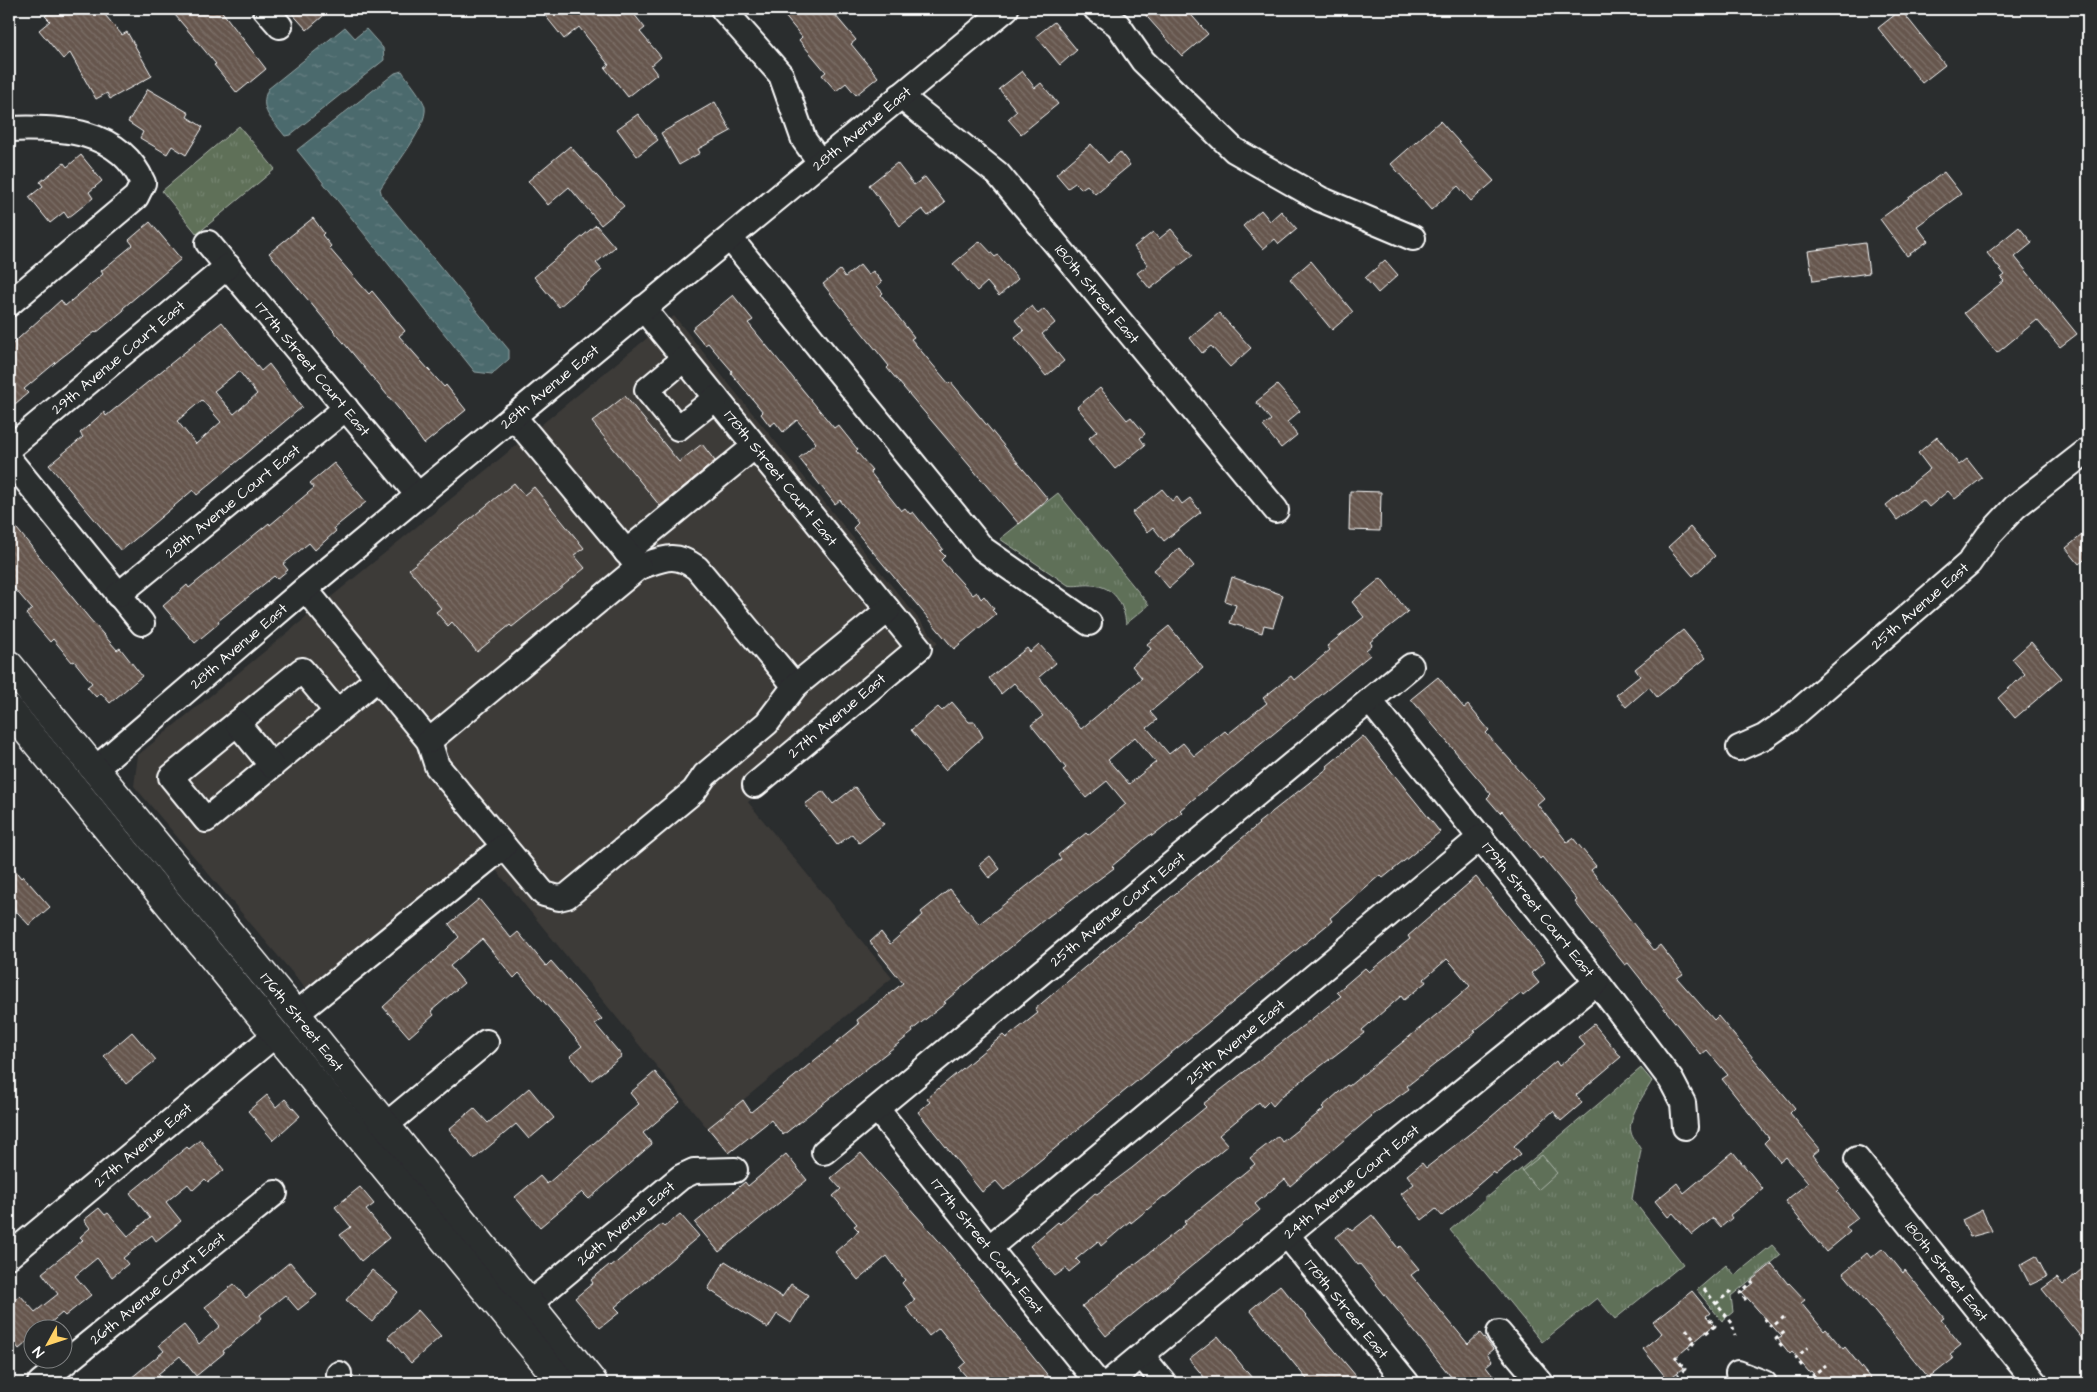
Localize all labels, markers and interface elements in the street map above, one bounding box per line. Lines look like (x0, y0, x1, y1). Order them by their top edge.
street label: 28th Avenue East (808, 81, 916, 176)
street label: 180th Street East (1050, 240, 1145, 348)
street label: 29th Avenue Court East (47, 295, 190, 419)
street label: 177th Street Court East (251, 297, 375, 441)
street label: 28th Avenue East (496, 339, 604, 434)
street label: 178th Street Court East (719, 405, 843, 551)
street label: 28th Avenue Court East (160, 439, 305, 563)
street label: 25th Avenue East (1866, 557, 1973, 654)
street label: 28th Avenue East (185, 598, 292, 694)
street label: 27th Avenue East (783, 669, 891, 763)
street label: 179th Street Court East (1477, 837, 1600, 982)
street label: 25th Avenue Court East (1045, 846, 1190, 972)
street label: 176th Street East (255, 968, 349, 1076)
street label: 25th Avenue East (1181, 994, 1290, 1090)
street label: 27th Avenue East (89, 1098, 197, 1192)
street label: 24th Avenue Court East (1279, 1119, 1424, 1244)
street label: 177th Street Court East (926, 1173, 1049, 1319)
street label: 26th Avenue East (572, 1176, 679, 1271)
street label: 180th Street East (1900, 1217, 1994, 1326)
street label: 26th Avenue Court East (85, 1227, 230, 1350)
street label: 178th Street East (1300, 1254, 1394, 1363)
north arrow (22, 1320, 72, 1370)
text: N (28, 1342, 49, 1362)

